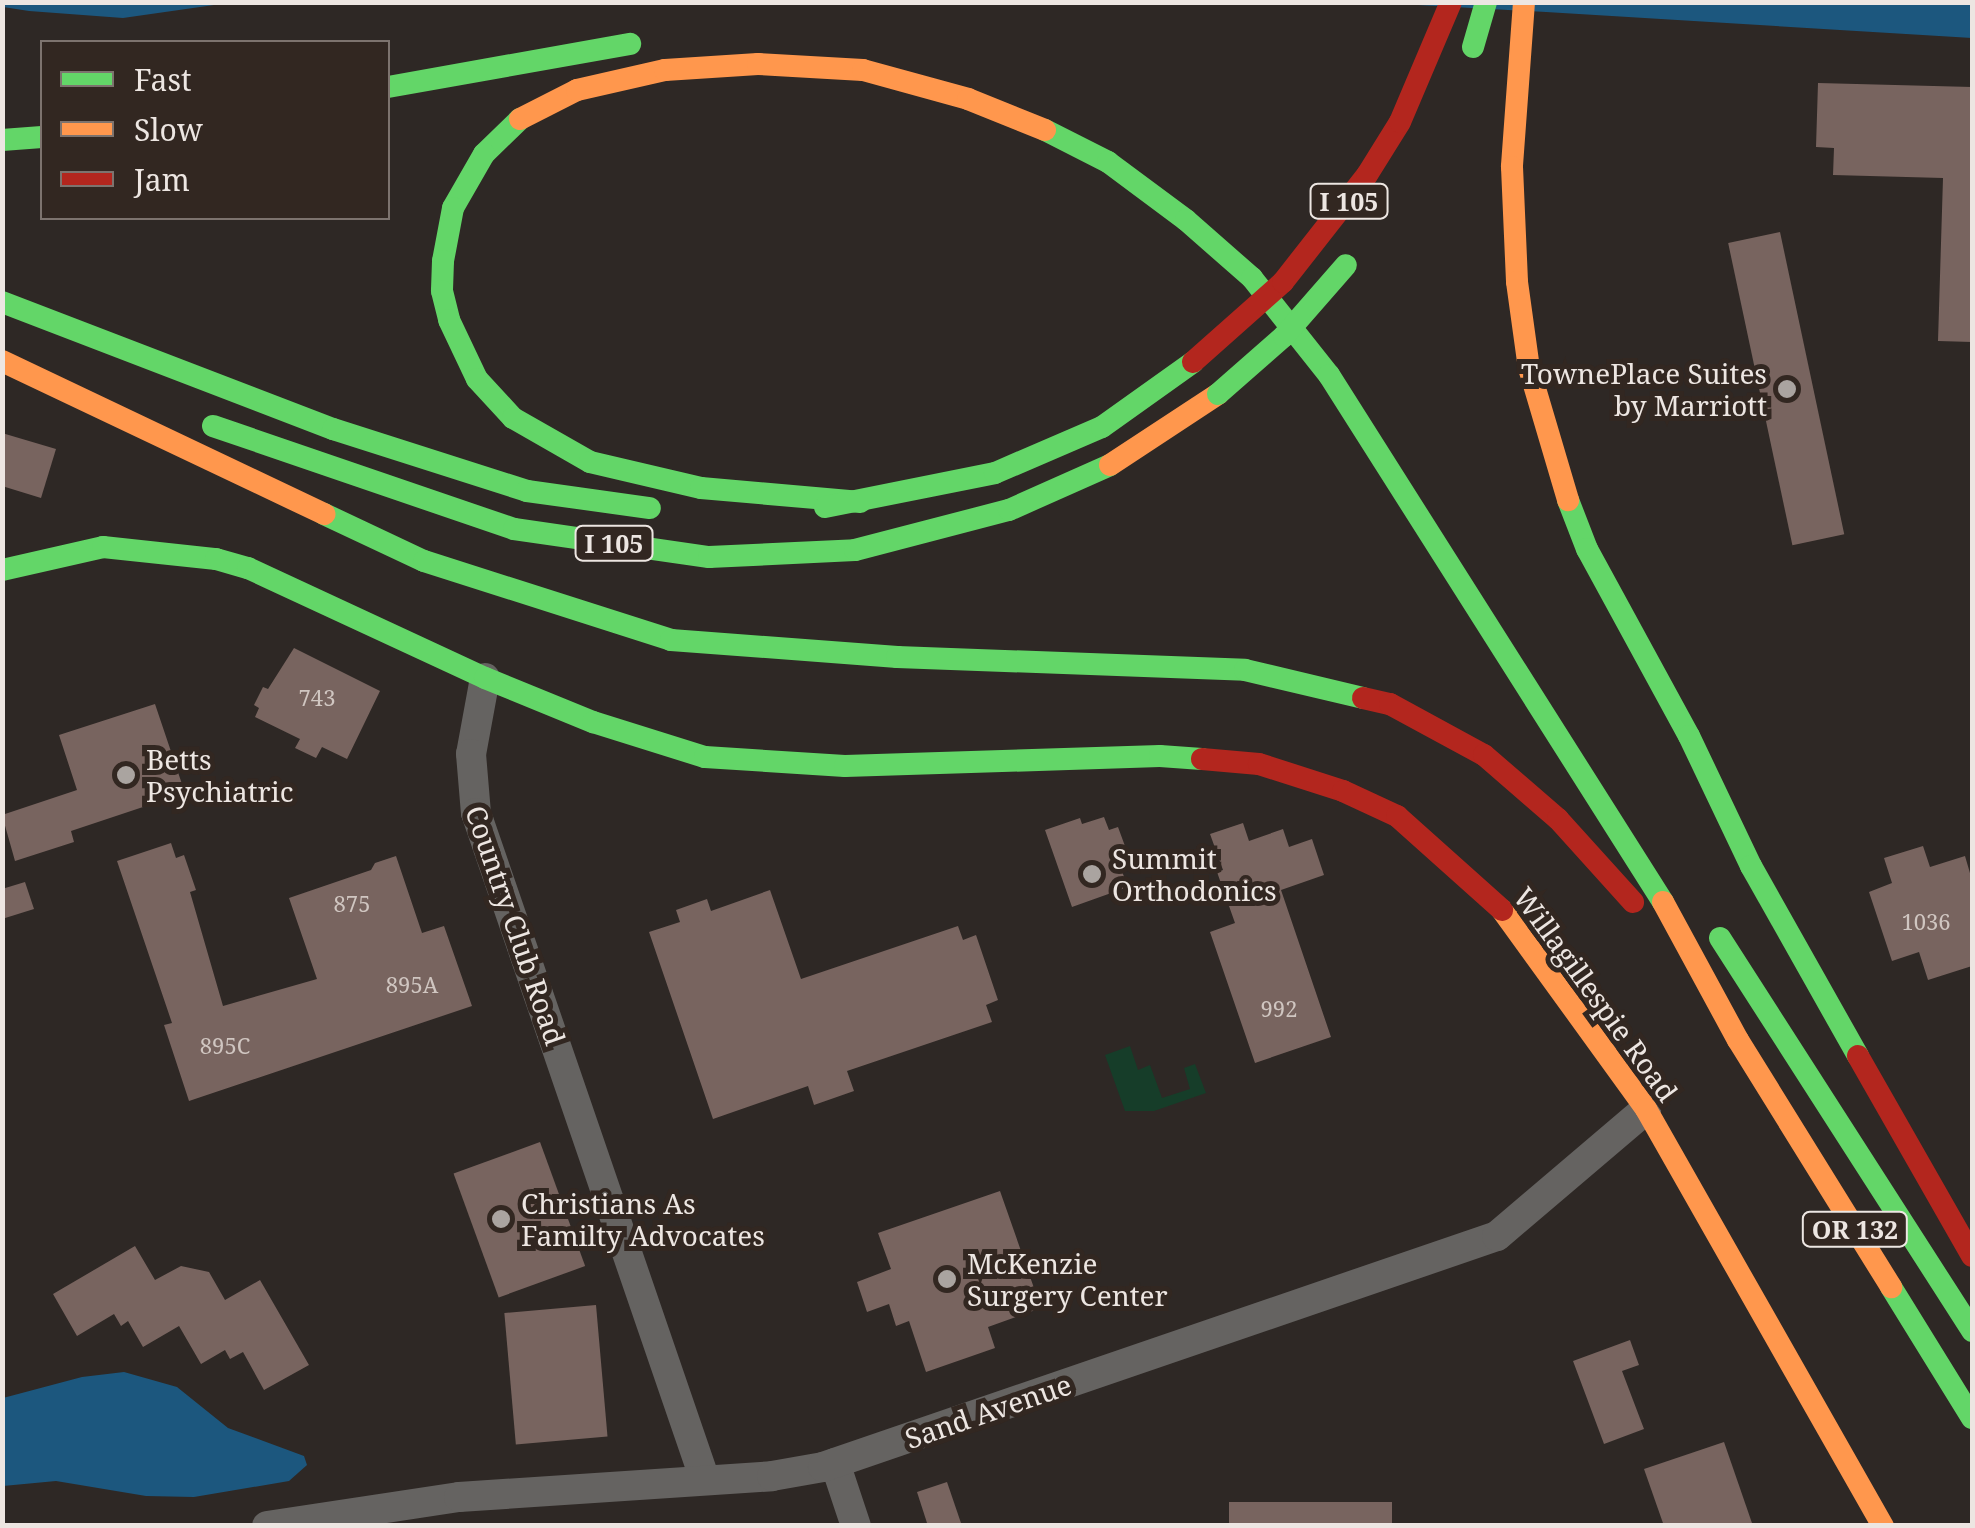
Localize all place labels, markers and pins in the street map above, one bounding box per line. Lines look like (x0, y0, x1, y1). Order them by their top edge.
place label: TownePlace Suites by Marriott (1521, 356, 1767, 422)
marker: TownePlace Suites by Marriott (1776, 378, 1798, 400)
place label: Betts Psychiatric (146, 742, 293, 808)
marker: Betts Psychiatric (115, 764, 137, 786)
place label: Summit Orthodonics (1112, 841, 1277, 907)
marker: Summit Orthodonics (1081, 863, 1103, 885)
place label: Christians As Familty Advocates (521, 1186, 765, 1252)
marker: Christians As Familty Advocates (490, 1208, 512, 1230)
place label: McKenzie Surgery Center (967, 1246, 1168, 1312)
marker: McKenzie Surgery Center (936, 1268, 958, 1290)

